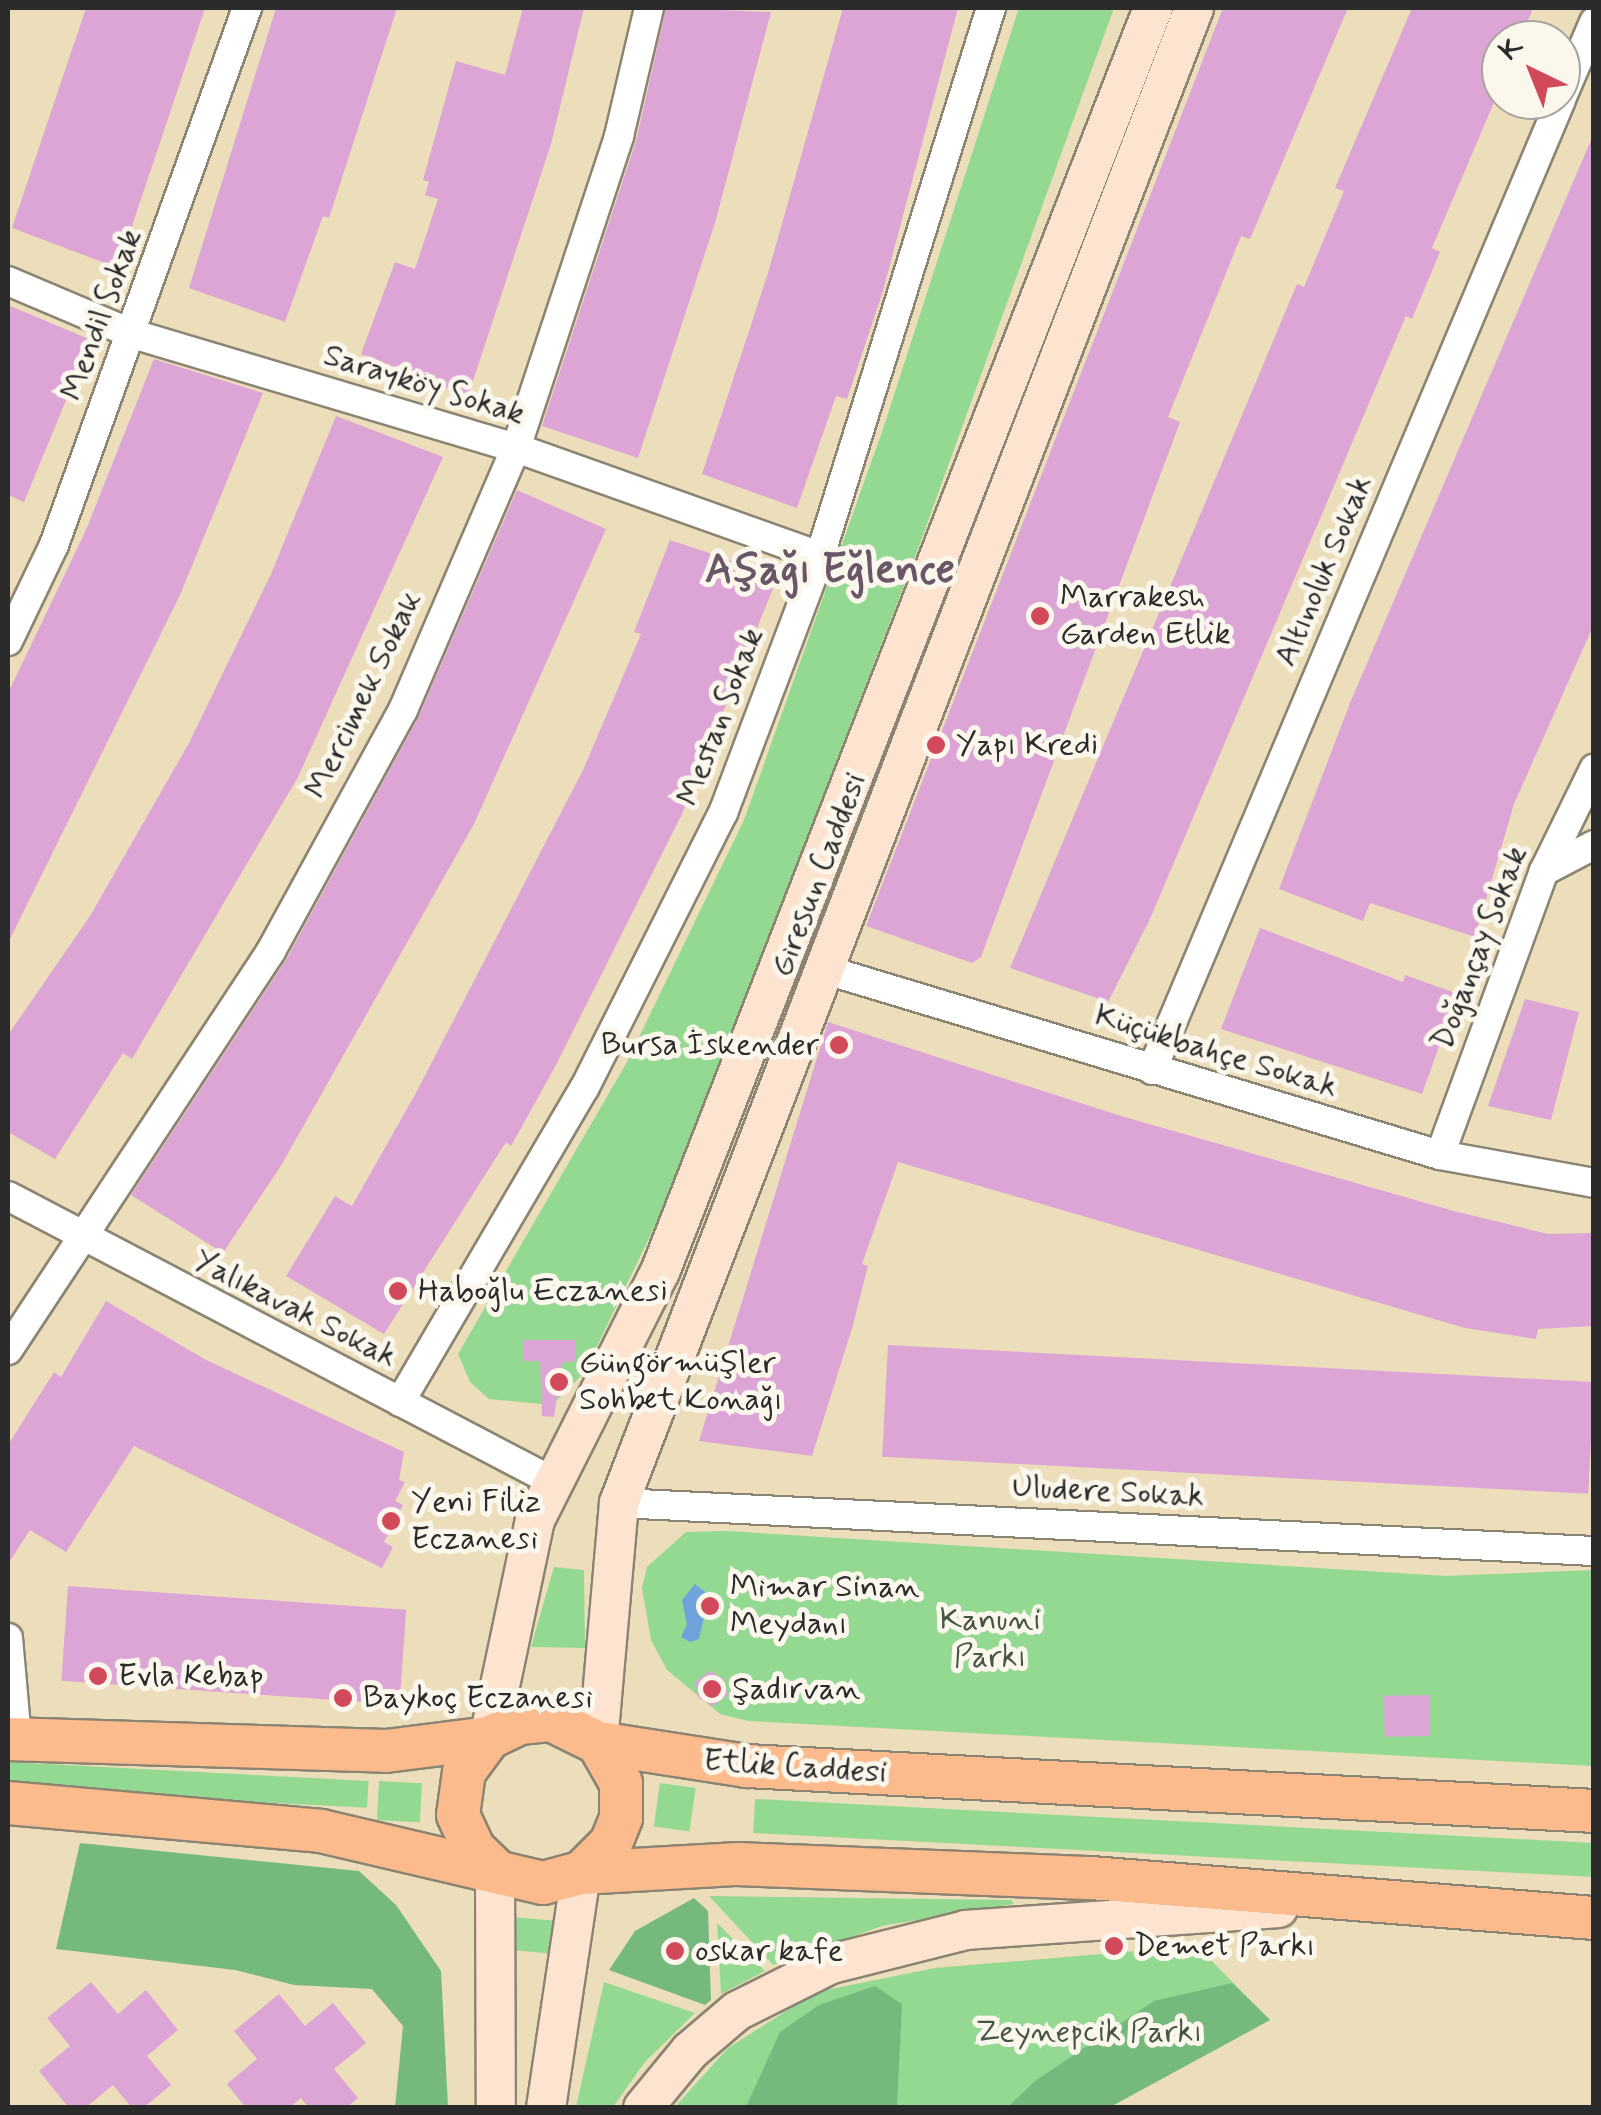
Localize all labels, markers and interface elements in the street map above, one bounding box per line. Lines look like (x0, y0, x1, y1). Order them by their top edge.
north arrow (1481, 20, 1581, 120)
text: K (1492, 29, 1531, 69)
street label: Mendil Sokak (53, 222, 151, 408)
street label: Sarayköy Sokak (317, 336, 531, 434)
street label: Altınoluk Sokak (1267, 470, 1381, 672)
district label: Aşağı Eğlence (705, 546, 955, 596)
place label: Marrakesh Garden Etlik (1060, 579, 1237, 654)
street label: Mercimek Sokak (297, 585, 431, 805)
marker: Marrakesh Garden Etlik (1029, 605, 1051, 627)
street label: Mestan Sokak (669, 623, 773, 811)
place label: Yapı Kredi (956, 726, 1098, 764)
marker: Yapı Kredi (925, 734, 947, 756)
street label: Giresun Caddesi (762, 765, 876, 985)
street label: Doğançay Sokak (1424, 841, 1536, 1055)
street label: Küçükbahçe Sokak (1091, 997, 1341, 1107)
place label: Bursa İskender (601, 1026, 819, 1064)
marker: Bursa İskender (828, 1034, 850, 1056)
street label: Yalıkavak Sokak (187, 1241, 403, 1377)
place label: Haboğlu Eczanesi (418, 1272, 659, 1310)
marker: Haboğlu Eczanesi (387, 1280, 409, 1302)
place label: Güngörmüşler Sohbet Konağı (579, 1345, 776, 1420)
marker: Güngörmüşler Sohbet Konağı (548, 1371, 570, 1393)
street label: Uludere Sokak (1012, 1468, 1204, 1516)
place label: Yeni Filiz Eczanesi (411, 1484, 540, 1559)
marker: Yeni Filiz Eczanesi (380, 1510, 402, 1532)
place label: Mimar Sinan Meydanı (730, 1569, 918, 1644)
marker: Mimar Sinan Meydanı (699, 1595, 721, 1617)
park label: Kanuni Parkı (939, 1602, 1041, 1677)
place label: Evla Kebap (118, 1657, 269, 1695)
marker: Evla Kebap (87, 1665, 109, 1687)
place label: Şadırvan (732, 1670, 860, 1708)
marker: Şadırvan (701, 1678, 723, 1700)
place label: Baykoç Eczanesi (363, 1679, 593, 1717)
marker: Baykoç Eczanesi (332, 1687, 354, 1709)
street label: Etlik Caddesi (699, 1741, 891, 1793)
place label: Demet Parkı (1134, 1927, 1311, 1965)
place label: oskar kafe (695, 1932, 840, 1970)
marker: Demet Parkı (1103, 1935, 1125, 1957)
marker: oskar kafe (664, 1940, 686, 1962)
park label: Zeynepcik Parkı (976, 2013, 1202, 2051)

